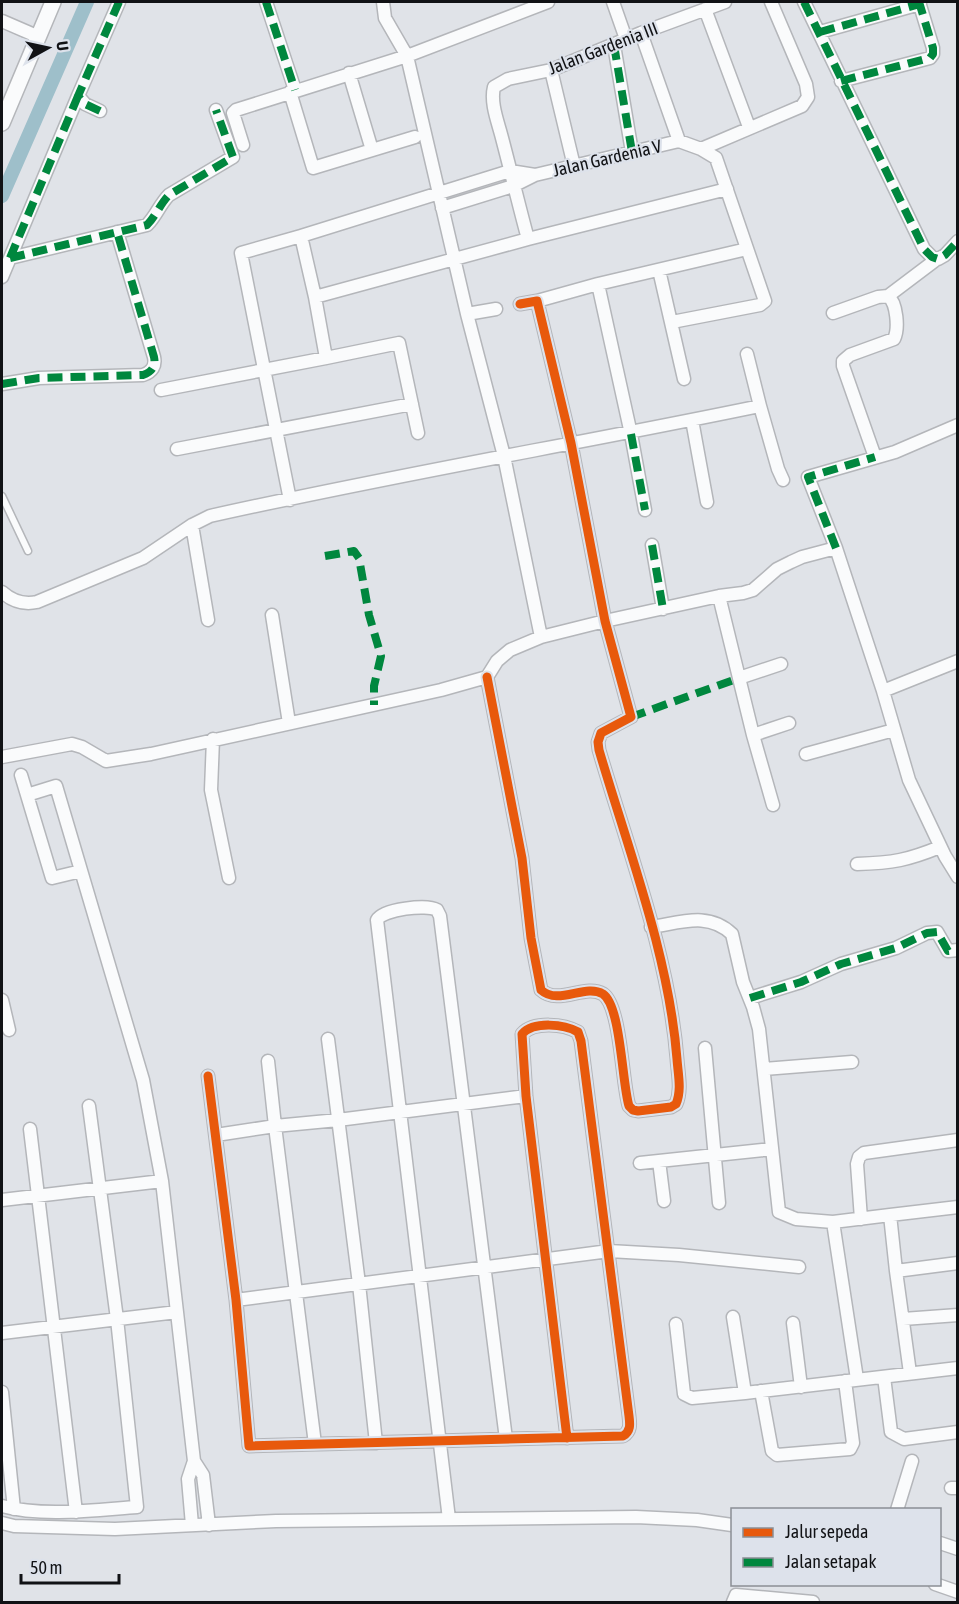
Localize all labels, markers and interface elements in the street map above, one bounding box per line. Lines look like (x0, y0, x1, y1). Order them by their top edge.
street label: Jalan Gardenia III (545, 17, 661, 79)
north arrow (18, 18, 78, 78)
text: U (53, 40, 72, 52)
street label: Jalan Gardenia V (551, 135, 664, 181)
legend (731, 1508, 941, 1586)
text: Jalur sepeda (785, 1521, 868, 1542)
scale bar (21, 1547, 118, 1585)
text: Jalan setapak (785, 1551, 876, 1572)
text: 50 m (30, 1557, 62, 1578)

